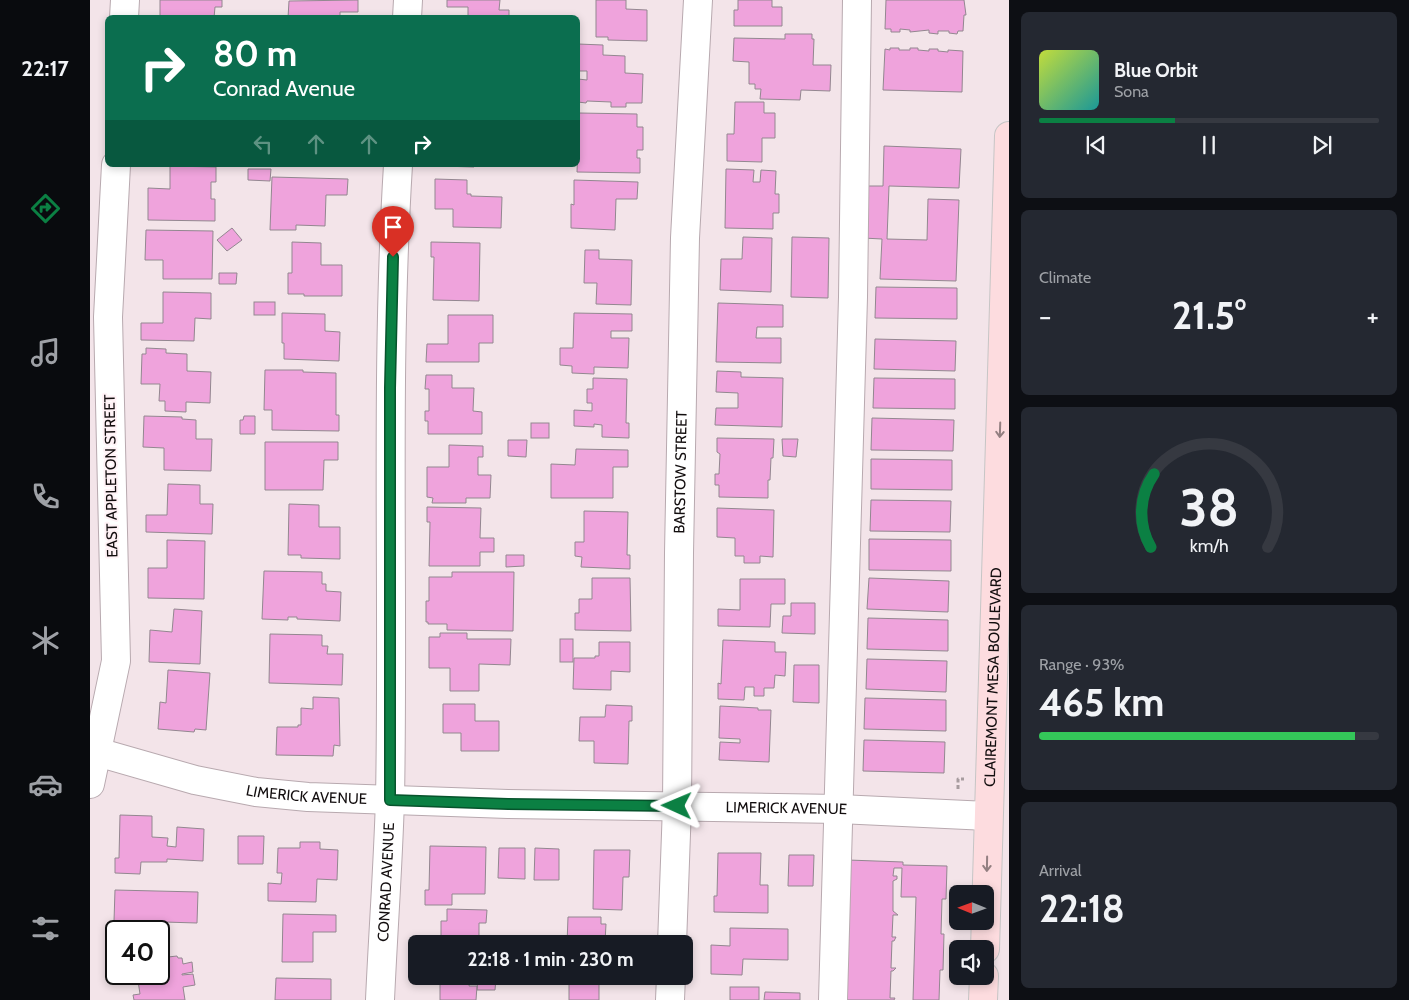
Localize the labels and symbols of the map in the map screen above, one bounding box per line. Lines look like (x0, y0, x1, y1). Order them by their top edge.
pin (372, 206, 414, 257)
street label: EAST APPLETON STREET (101, 394, 121, 558)
street label: BARSTOW STREET (670, 410, 691, 534)
one-way arrow (995, 421, 1005, 437)
street label: CLAIREMONT MESA BOULEVARD (981, 567, 1005, 787)
position arrow (650, 779, 702, 831)
street label: LIMERICK AVENUE (244, 781, 367, 808)
street label: LIMERICK AVENUE (725, 798, 847, 818)
street label: CONRAD AVENUE (374, 822, 398, 942)
one-way arrow (982, 856, 992, 872)
north arrow (949, 885, 994, 930)
speed limit sign: 40 (105, 920, 170, 985)

